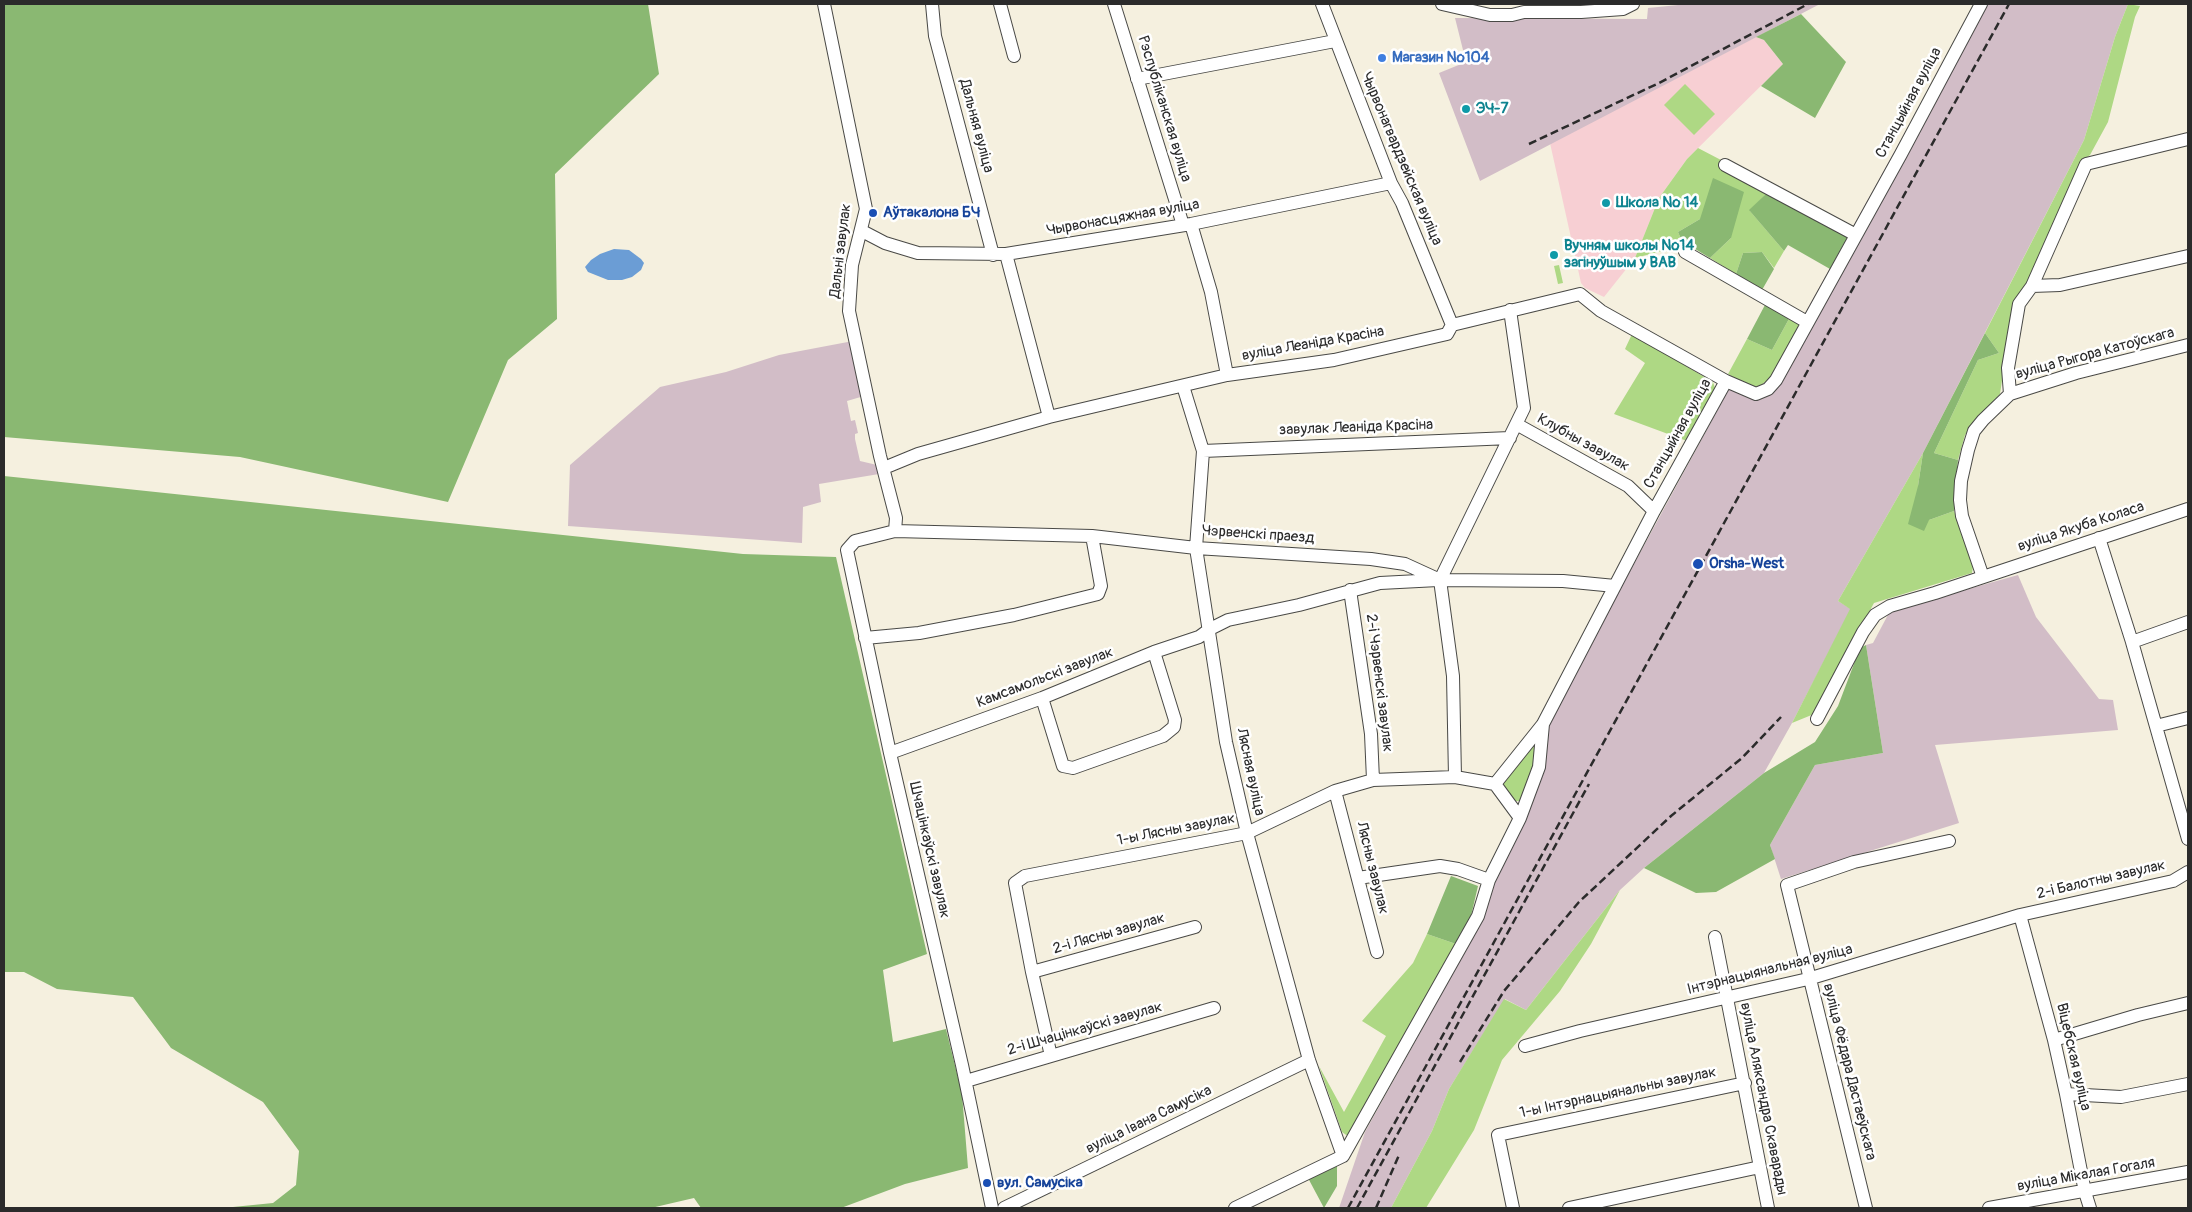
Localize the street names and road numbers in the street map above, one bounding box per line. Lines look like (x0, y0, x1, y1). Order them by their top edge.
street label: Рэспубліканская вуліца (1133, 34, 1195, 184)
street label: Станцыйная вуліца (1872, 44, 1946, 162)
street label: Чырвонагвардзейская вуліца (1356, 70, 1446, 248)
street label: Дальняя вуліца (955, 77, 997, 175)
street label: Чырвонасцяжная вуліца (1045, 196, 1201, 240)
street label: Дальні завулак (826, 203, 856, 299)
street label: вуліца Леаніда Красіна (1240, 323, 1386, 365)
street label: вуліца Рыгора Катоўскага (2014, 324, 2176, 384)
street label: Станцыйная вуліца (1640, 376, 1716, 492)
street label: Клубны завулак (1534, 410, 1632, 476)
street label: завулак Леаніда Красіна (1279, 416, 1433, 440)
street label: вуліца Якуба Коласа (2016, 498, 2146, 556)
street label: Чэрвенскі праезд (1201, 522, 1315, 548)
street label: 2-і Чэрвенскі завулак (1362, 613, 1396, 753)
street label: Камсамольскі завулак (974, 644, 1116, 712)
street label: Лясная вуліца (1232, 727, 1268, 817)
street label: Шчацінкаўскі завулак (905, 780, 953, 920)
street label: 1-ы Лясны завулак (1115, 810, 1237, 850)
street label: Лясны завулак (1352, 820, 1392, 916)
street label: 2-і Балотны завулак (2035, 856, 2167, 904)
street label: 2-і Лясны завулак (1051, 909, 1167, 959)
street label: Інтэрнацыянальная вуліца (1686, 941, 1854, 999)
street label: вуліца Фёдара Дастаеўскага (1818, 982, 1880, 1162)
street label: 2-і Шчацінкаўскі завулак (1006, 998, 1164, 1060)
street label: вуліца Аляксандра Скаварады (1735, 1001, 1791, 1197)
street label: Віцебская вуліца (2052, 1001, 2094, 1113)
street label: 1-ы Інтэрнацыянальны завулак (1518, 1063, 1718, 1123)
street label: вуліца Івана Самусіка (1083, 1082, 1215, 1158)
street label: вуліца Мікалая Гогаля (2016, 1154, 2156, 1196)

